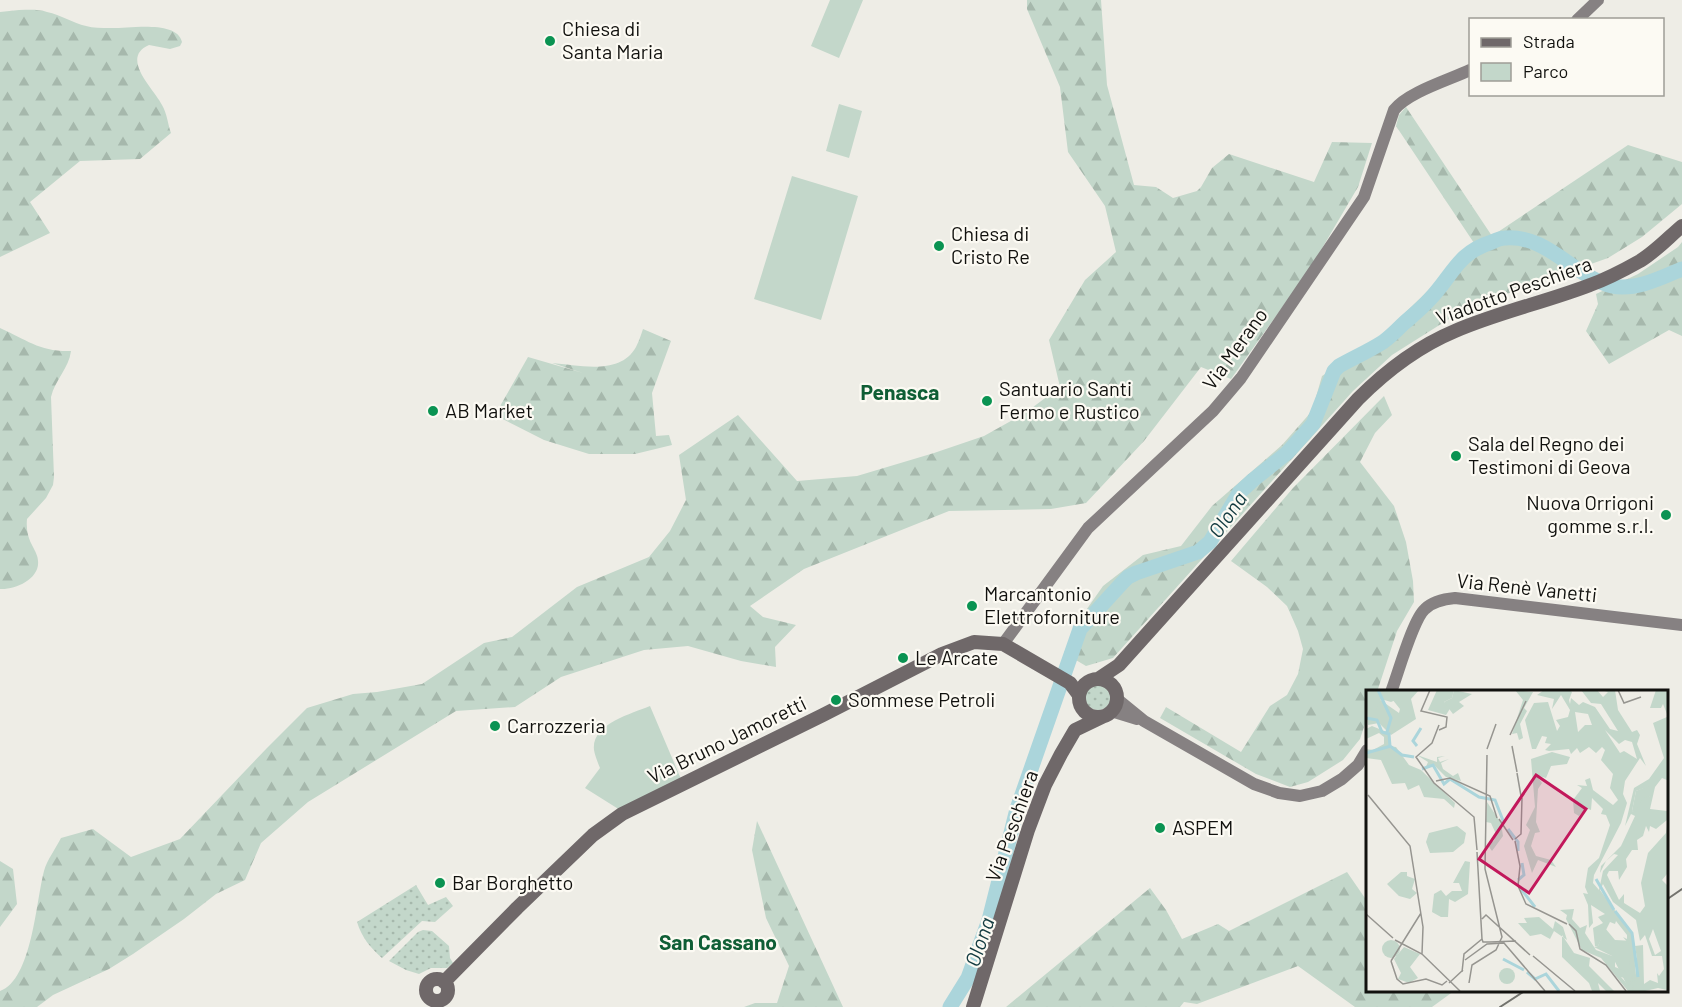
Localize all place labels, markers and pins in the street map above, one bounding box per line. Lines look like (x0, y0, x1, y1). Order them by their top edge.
place label: Chiesa di Santa Maria (562, 16, 663, 63)
marker: Chiesa di Santa Maria (543, 34, 557, 48)
place label: Chiesa di Cristo Re (951, 221, 1030, 268)
marker: Chiesa di Cristo Re (932, 239, 946, 253)
place label: Santuario Santi Fermo e Rustico (999, 376, 1140, 423)
marker: Santuario Santi Fermo e Rustico (980, 394, 994, 408)
place label: AB Market (445, 398, 533, 422)
marker: AB Market (426, 404, 440, 418)
place label: Sala del Regno dei Testimoni di Geova (1468, 431, 1631, 478)
marker: Sala del Regno dei Testimoni di Geova (1449, 449, 1463, 463)
place label: Nuova Orrigoni gomme s.r.l. (1526, 490, 1654, 537)
marker: Nuova Orrigoni gomme s.r.l. (1659, 508, 1673, 522)
place label: Marcantonio Elettroforniture (984, 581, 1120, 628)
marker: Marcantonio Elettroforniture (965, 599, 979, 613)
place label: Le Arcate (915, 645, 999, 669)
marker: Le Arcate (896, 651, 910, 665)
place label: Sommese Petroli (848, 687, 995, 711)
marker: Sommese Petroli (829, 693, 843, 707)
place label: Carrozzeria (507, 713, 606, 737)
marker: Carrozzeria (488, 719, 502, 733)
place label: ASPEM (1172, 815, 1233, 839)
marker: ASPEM (1153, 821, 1167, 835)
place label: Bar Borghetto (452, 870, 573, 894)
marker: Bar Borghetto (433, 876, 447, 890)

